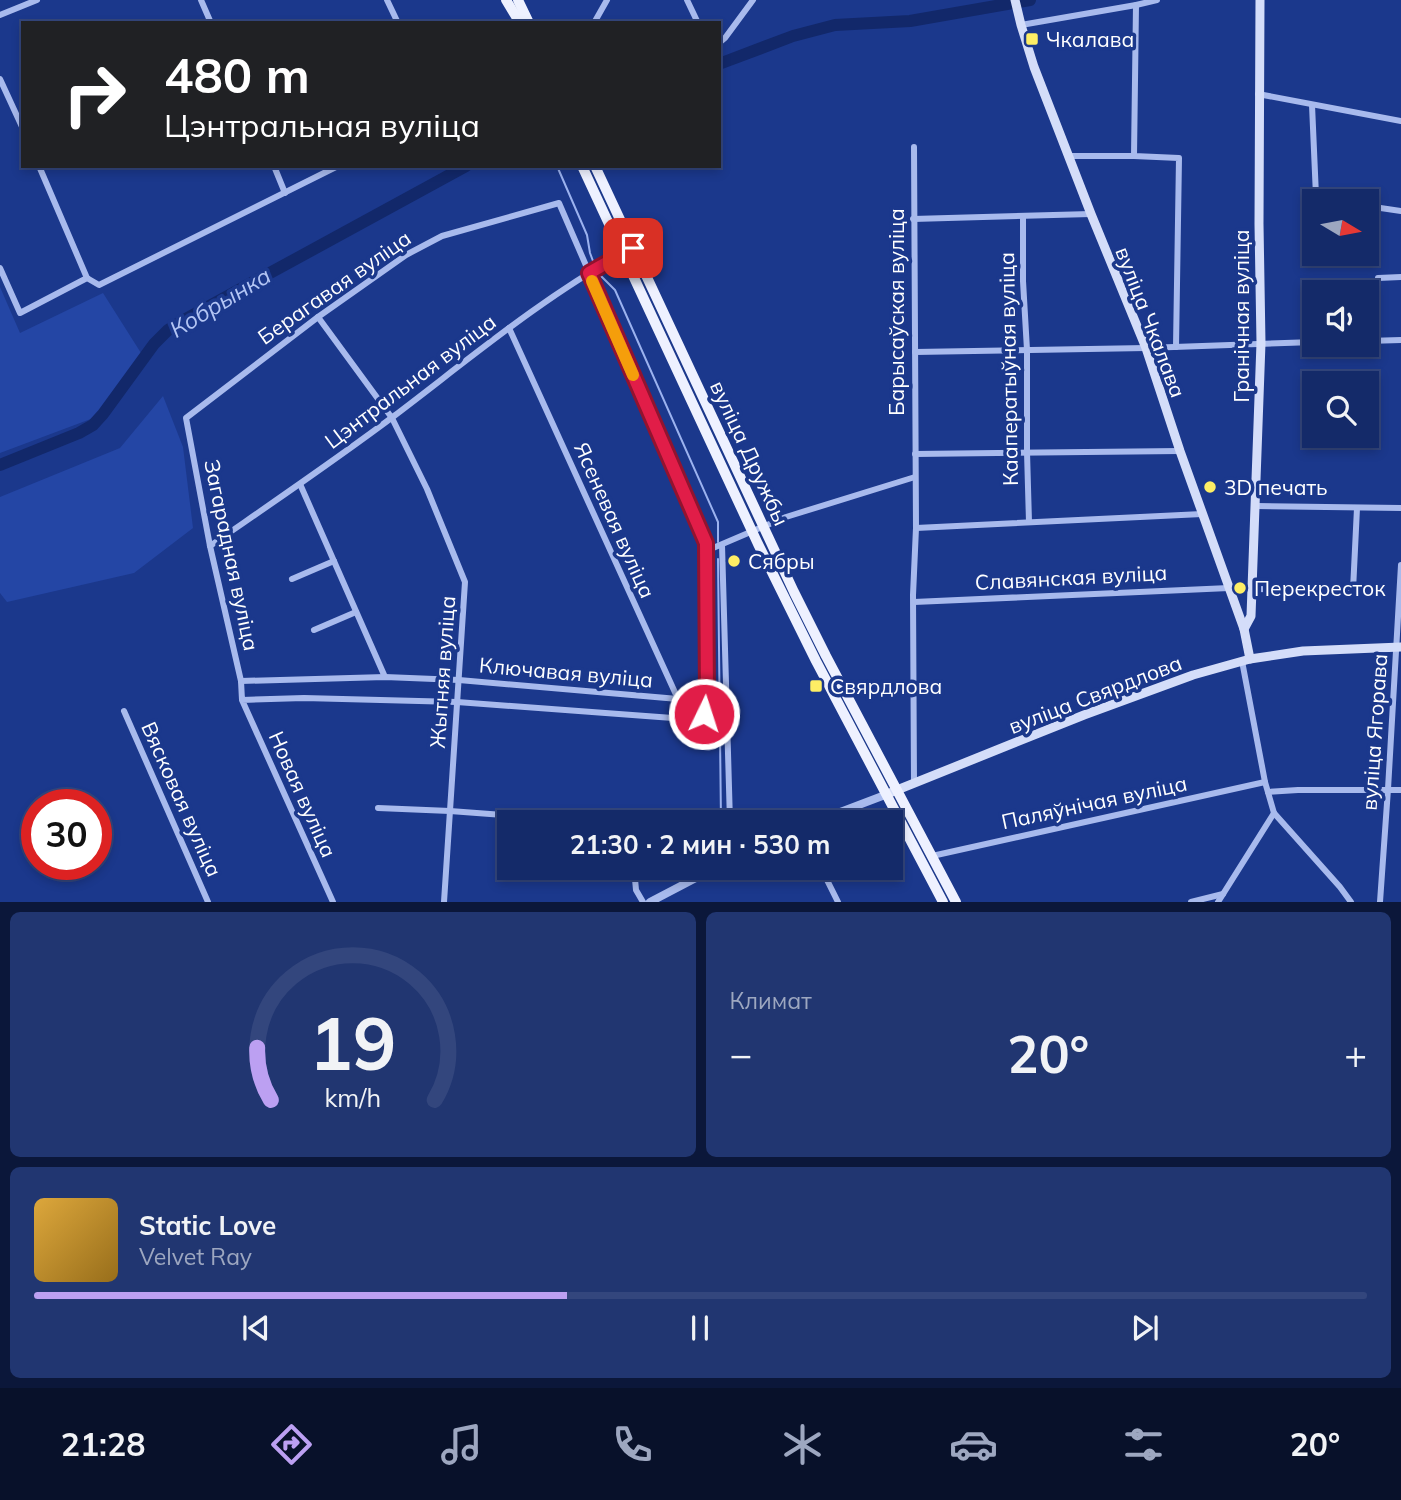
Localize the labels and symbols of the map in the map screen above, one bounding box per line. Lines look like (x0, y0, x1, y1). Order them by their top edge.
place label: Чкалава (1046, 26, 1134, 52)
marker: Чкалава (1024, 31, 1040, 47)
north arrow (1302, 189, 1379, 266)
street label: Барысаўская вуліца (883, 208, 909, 416)
pin (603, 218, 663, 278)
street label: Берагавая вуліца (252, 225, 416, 349)
street label: Гранічная вуліца (1228, 229, 1254, 403)
street label: вуліца Чкалава (1110, 243, 1192, 401)
street label: Кааператыўная вуліца (993, 252, 1023, 486)
water label: Кобрынка (164, 260, 276, 344)
street label: Цэнтральная вуліца (319, 308, 501, 454)
street label: вуліца Дружбы (705, 376, 795, 530)
street label: Ясеневая вуліца (569, 438, 661, 602)
street label: Загарадная вуліца (199, 457, 265, 653)
place label: 3D печать (1224, 474, 1328, 500)
marker: 3D печать (1202, 479, 1218, 495)
place label: Сябры (748, 548, 815, 574)
marker: Сябры (726, 553, 742, 569)
street label: Славянская вуліца (974, 559, 1168, 595)
place label: Перекресток (1254, 575, 1386, 601)
marker: Перекресток (1232, 580, 1248, 596)
street label: Жытняя вуліца (424, 595, 460, 749)
street label: вуліца Свярдлова (1005, 649, 1185, 739)
street label: Ключавая вуліца (478, 651, 654, 693)
street label: вуліца Ягорава (1356, 653, 1392, 811)
place label: Свярдлова (830, 673, 942, 699)
position arrow (667, 677, 741, 751)
marker: Свярдлова (808, 678, 824, 694)
street label: Вясковая вуліца (136, 717, 228, 881)
street label: Новая вуліца (264, 727, 342, 861)
street label: Паляўнічая вуліца (999, 770, 1189, 834)
speed limit sign: 30 (21, 789, 112, 880)

